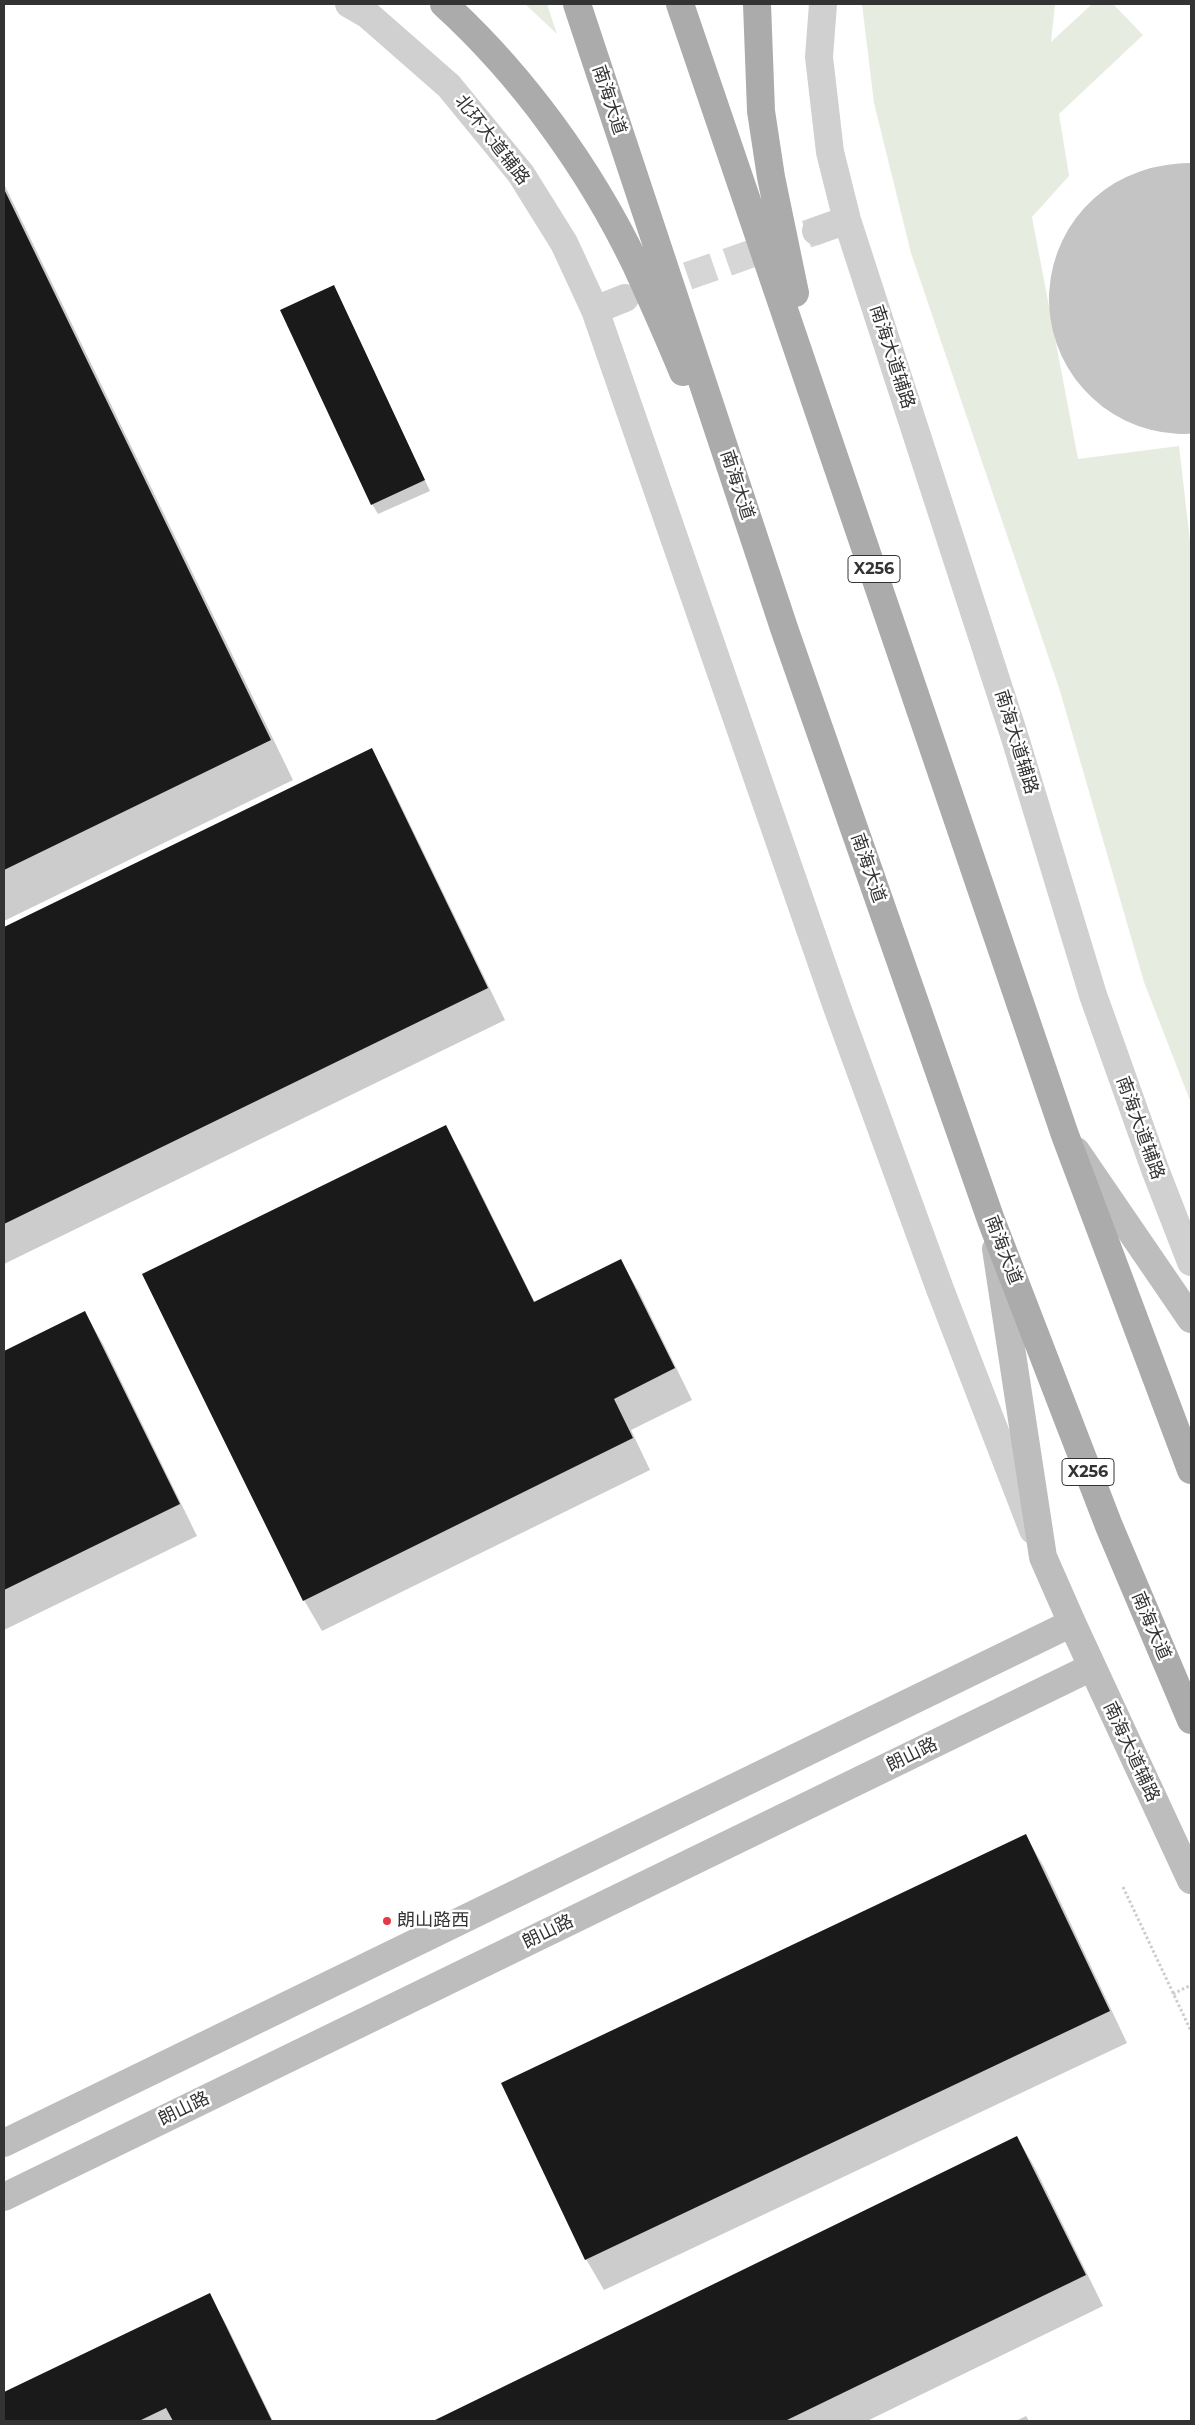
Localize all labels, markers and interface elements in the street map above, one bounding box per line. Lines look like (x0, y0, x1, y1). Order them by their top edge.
street label: 南海大道 (588, 62, 630, 138)
street label: 北环大道辅路 (450, 91, 534, 189)
street label: 南海大道辅路 (865, 302, 919, 412)
street label: 南海大道 (716, 447, 758, 523)
road number: X256 (848, 556, 900, 582)
street label: 南海大道辅路 (990, 687, 1042, 797)
street label: 南海大道 (846, 830, 890, 906)
street label: 南海大道辅路 (1111, 1074, 1169, 1182)
street label: 南海大道 (980, 1213, 1026, 1287)
road number: X256 (1062, 1458, 1114, 1485)
street label: 南海大道 (1127, 1589, 1175, 1663)
street label: 南海大道辅路 (1098, 1698, 1164, 1806)
street label: 朗山路 (883, 1733, 941, 1777)
place label: 朗山路西 (397, 1910, 469, 1932)
street label: 朗山路 (519, 1910, 577, 1954)
marker: 朗山路西 (381, 1915, 393, 1927)
street label: 朗山路 (155, 2087, 213, 2131)

